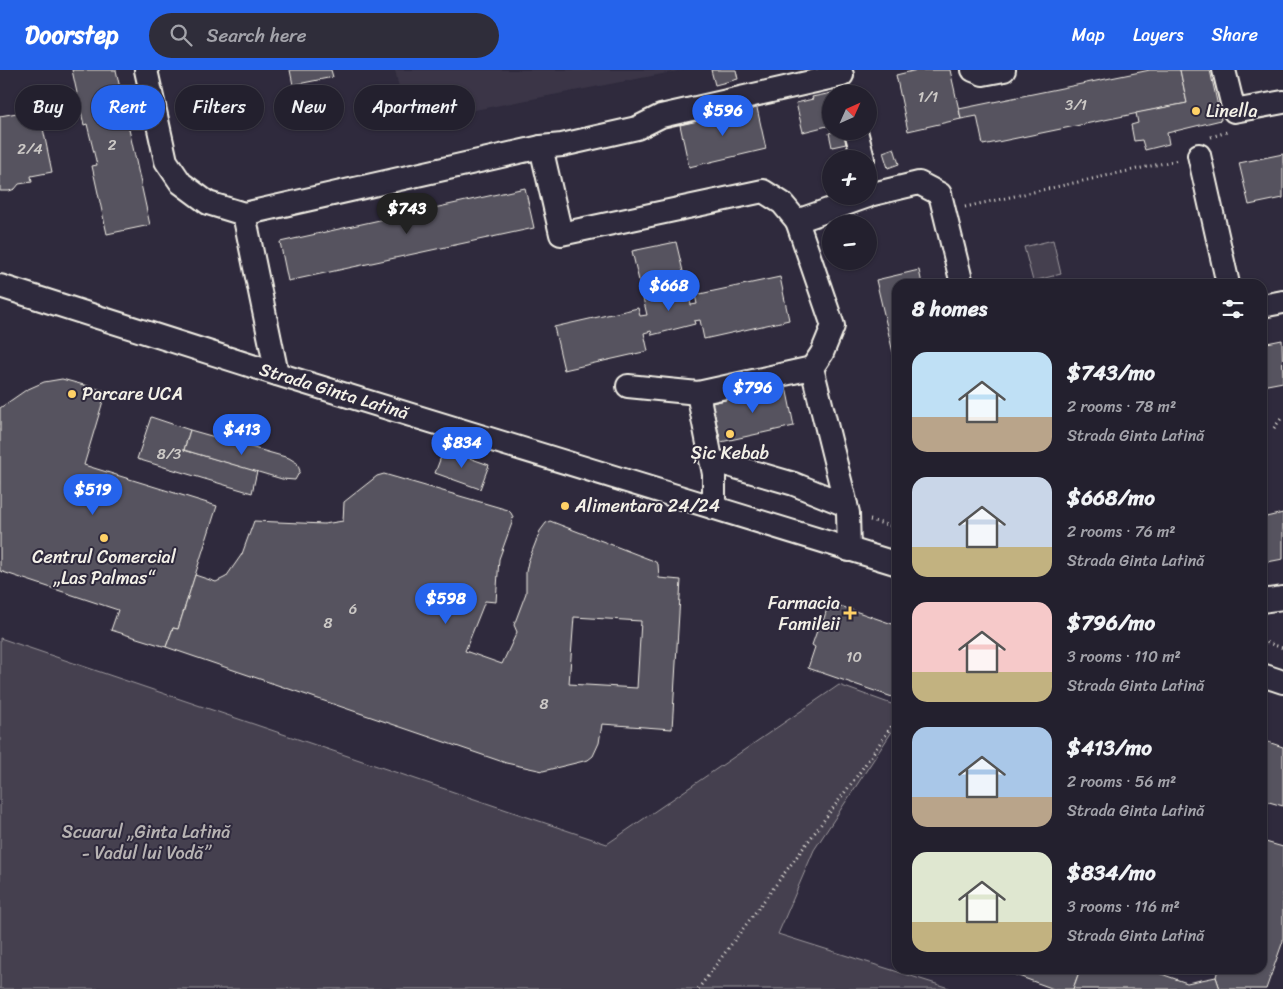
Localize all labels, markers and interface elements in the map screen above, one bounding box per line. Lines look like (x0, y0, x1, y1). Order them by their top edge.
search box (149, 13, 499, 58)
text: Doorstep (25, 14, 119, 56)
text: Search here (207, 19, 307, 52)
text: Map (1072, 19, 1105, 51)
text: Layers (1133, 19, 1184, 51)
text: Share (1212, 19, 1258, 51)
icon: search (167, 21, 195, 49)
house number: 1/1 (918, 84, 938, 110)
chip: Buy (15, 85, 81, 130)
chip: Rent (91, 85, 165, 130)
chip: Filters (175, 85, 264, 130)
chip: New (274, 85, 344, 130)
chip: Apartment (354, 85, 475, 130)
north arrow (822, 85, 878, 140)
map controls (822, 85, 877, 270)
house number: 3/1 (1065, 92, 1087, 118)
pin: $596 (693, 94, 753, 137)
place label: Linella (1206, 95, 1258, 127)
text: $596 (703, 96, 743, 125)
marker: Linella (1190, 105, 1202, 117)
house number: 2 (108, 132, 117, 158)
house number: 2/4 (17, 136, 43, 162)
button: + (822, 150, 877, 205)
pin: $743 (377, 192, 437, 235)
text: $743 (388, 194, 426, 223)
button: − (822, 215, 877, 270)
pin: $668 (639, 270, 699, 312)
text: $668 (650, 271, 688, 300)
text: 8 homes (912, 290, 987, 328)
icon: filters (1219, 295, 1247, 323)
street label: Strada Ginta Latină (255, 353, 413, 429)
text: $743/mo (1067, 354, 1155, 392)
pin: $796 (723, 372, 783, 414)
icon: home (952, 372, 1012, 432)
text: $796 (734, 373, 772, 402)
place label: Parcare UCA (82, 378, 183, 410)
marker: Parcare UCA (66, 388, 78, 400)
text: 2 rooms · 78 m² (1067, 392, 1176, 421)
pin: $413 (212, 414, 272, 456)
text: $413 (224, 415, 260, 444)
text: Strada Ginta Latină (1067, 421, 1204, 450)
pin: $834 (432, 426, 492, 469)
text: $834 (442, 428, 482, 457)
marker: Șic Kebab (724, 428, 736, 440)
place label: Șic Kebab (691, 437, 770, 469)
house number: 8/3 (157, 441, 181, 467)
pin: $519 (63, 474, 123, 516)
text: $519 (74, 475, 112, 504)
text: $668/mo (1067, 479, 1155, 517)
place label: Alimentara 24/24 (574, 490, 720, 522)
icon: home (952, 497, 1012, 557)
marker: Alimentara 24/24 (559, 500, 571, 512)
text: 2 rooms · 76 m² (1067, 517, 1176, 546)
marker: Centrul Comercial „Las Palmas“ (98, 532, 110, 544)
place label: Centrul Comercial „Las Palmas“ (32, 541, 177, 594)
text: Strada Ginta Latină (1067, 546, 1204, 575)
pin: $598 (416, 582, 476, 625)
text: $598 (426, 584, 466, 613)
place label: Farmacia Famileii (768, 587, 841, 640)
house number: 6 (349, 596, 357, 622)
text: $796/mo (1067, 604, 1155, 642)
marker: Farmacia Famileii (844, 607, 856, 619)
house number: 8 (323, 610, 333, 636)
icon: home (952, 622, 1012, 682)
text: 3 rooms · 110 m² (1067, 642, 1181, 671)
house number: 10 (846, 644, 862, 670)
text: Strada Ginta Latină (1067, 671, 1204, 700)
house number: 8 (539, 691, 549, 717)
text: $413/mo (1067, 729, 1152, 767)
icon: home (952, 747, 1012, 807)
text: 2 rooms · 56 m² (1067, 767, 1176, 796)
text: Strada Ginta Latină (1067, 796, 1204, 825)
park label: Scuarul „Ginta Latină - Vadul lui Vodă” (62, 816, 231, 869)
text: $834/mo (1067, 854, 1156, 892)
icon: home (952, 872, 1012, 932)
text: 3 rooms · 116 m² (1067, 892, 1180, 921)
text: Strada Ginta Latină (1067, 921, 1204, 950)

